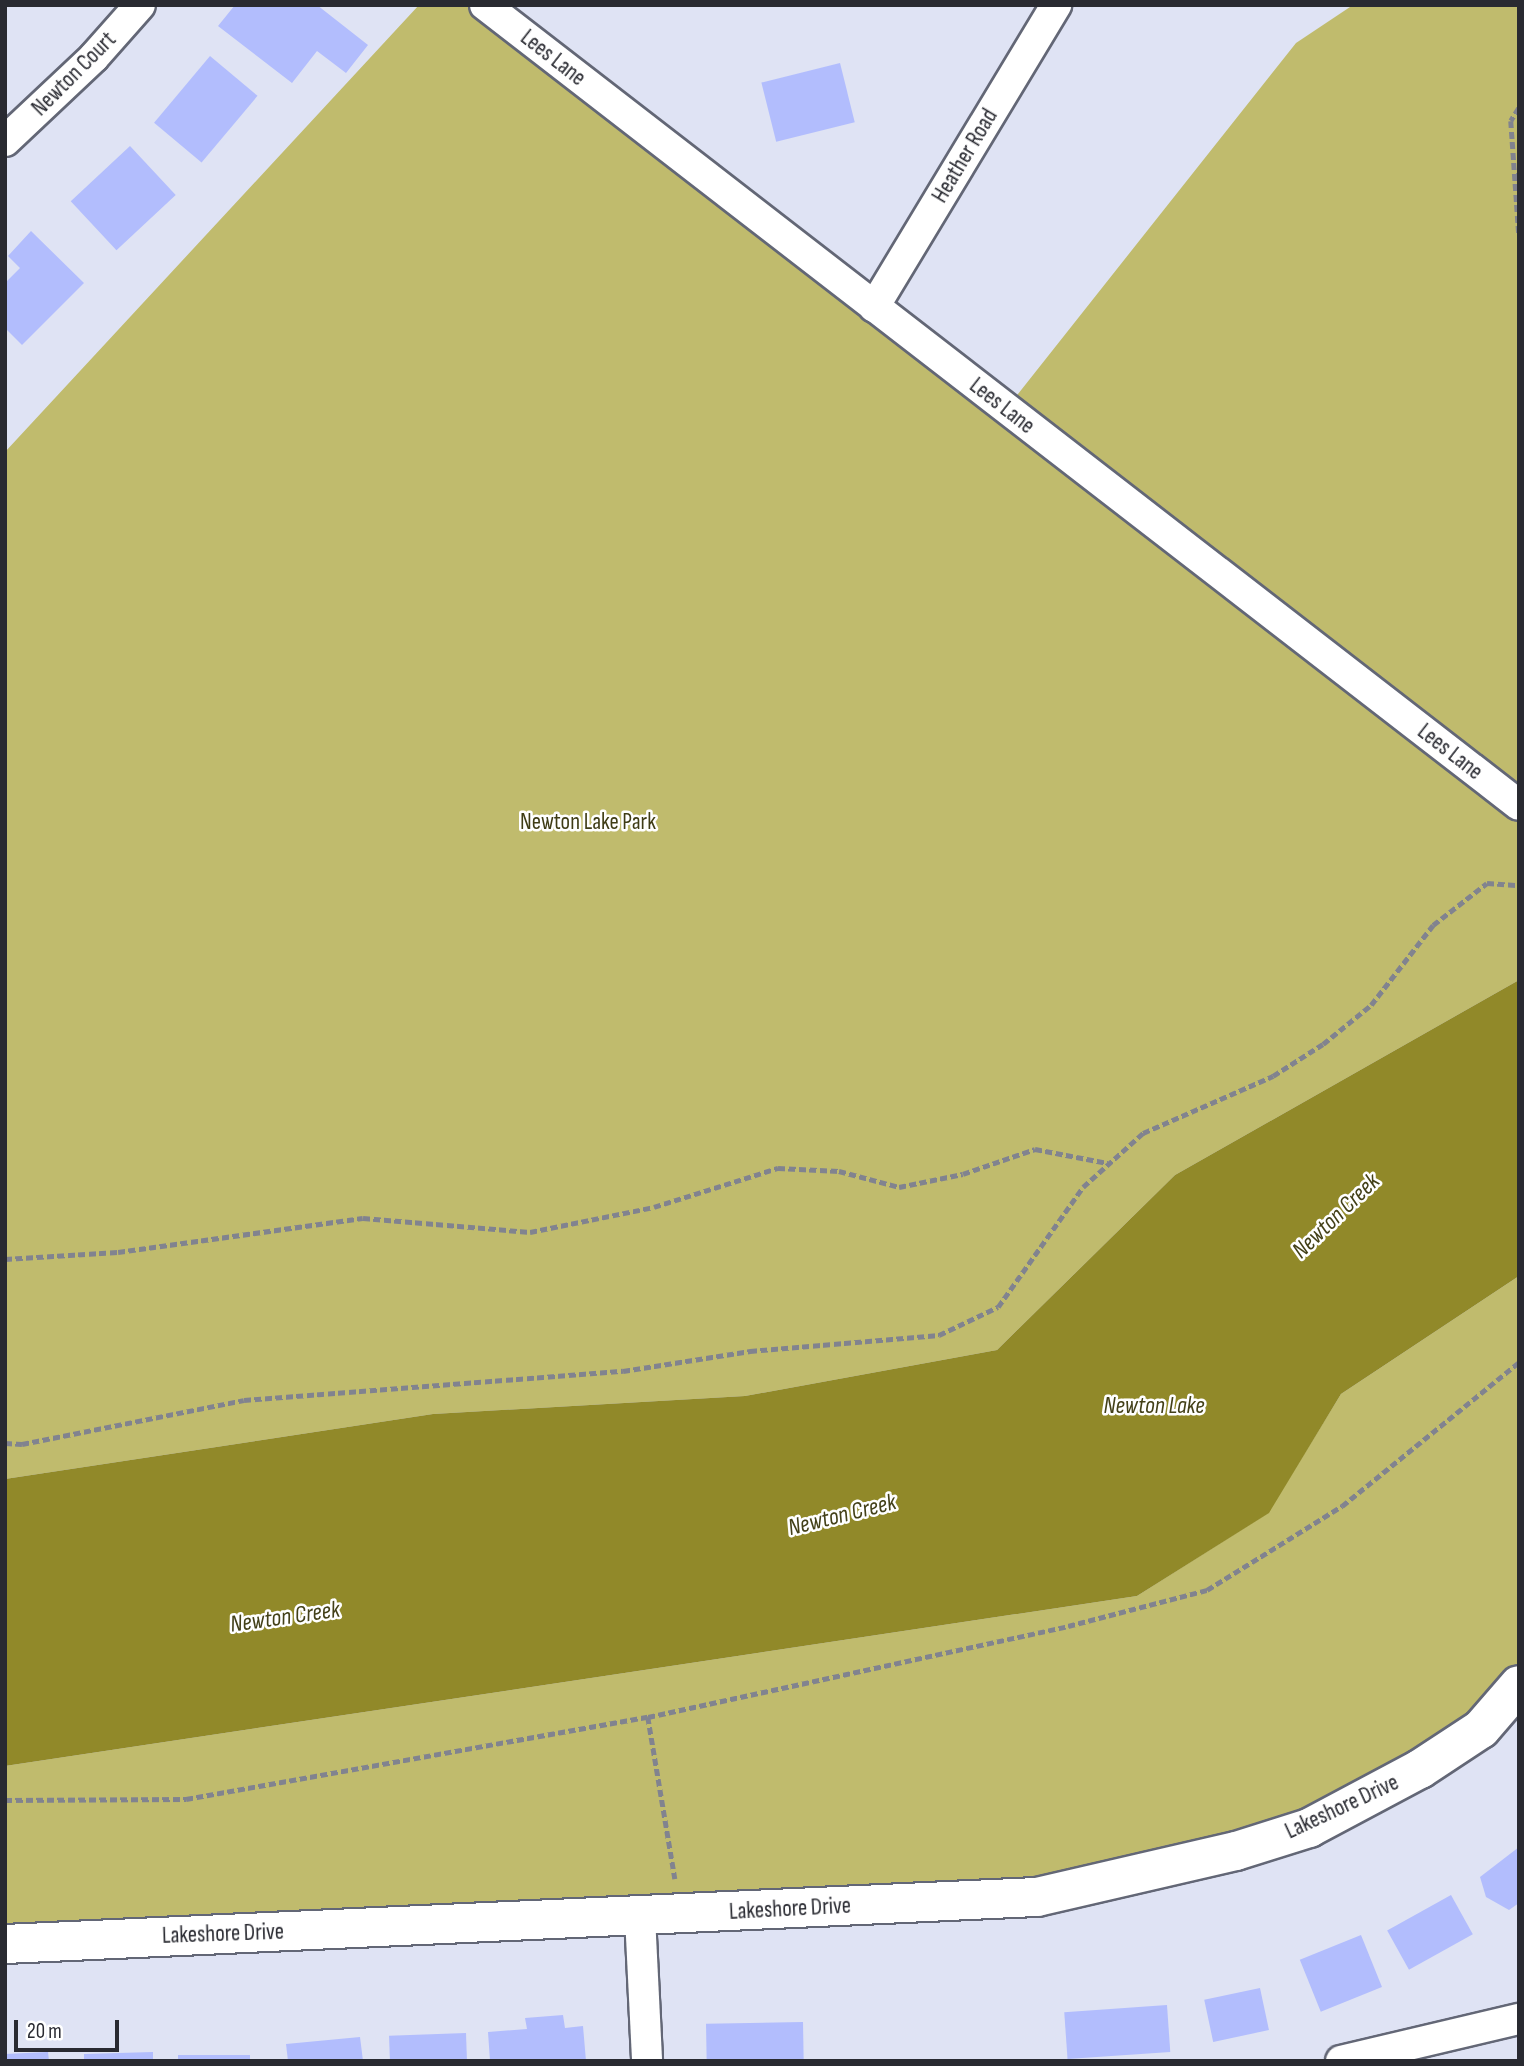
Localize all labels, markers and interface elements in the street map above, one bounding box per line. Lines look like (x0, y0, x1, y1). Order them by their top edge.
street label: Lees Lane (515, 24, 591, 92)
street label: Newton Court (26, 26, 122, 122)
street label: Heather Road (926, 104, 1004, 208)
street label: Lees Lane (964, 372, 1040, 440)
street label: Lees Lane (1412, 718, 1488, 786)
park label: Newton Lake Park (520, 808, 656, 836)
water label: Newton Creek (1286, 1167, 1386, 1265)
water label: Newton Lake (1103, 1392, 1205, 1420)
water label: Newton Creek (785, 1488, 899, 1542)
water label: Newton Creek (228, 1595, 342, 1639)
street label: Lakeshore Drive (1281, 1769, 1403, 1845)
street label: Lakeshore Drive (728, 1892, 852, 1926)
street label: Lakeshore Drive (162, 1918, 284, 1950)
scale bar (18, 2007, 122, 2050)
text: 20 m (27, 2019, 62, 2044)

